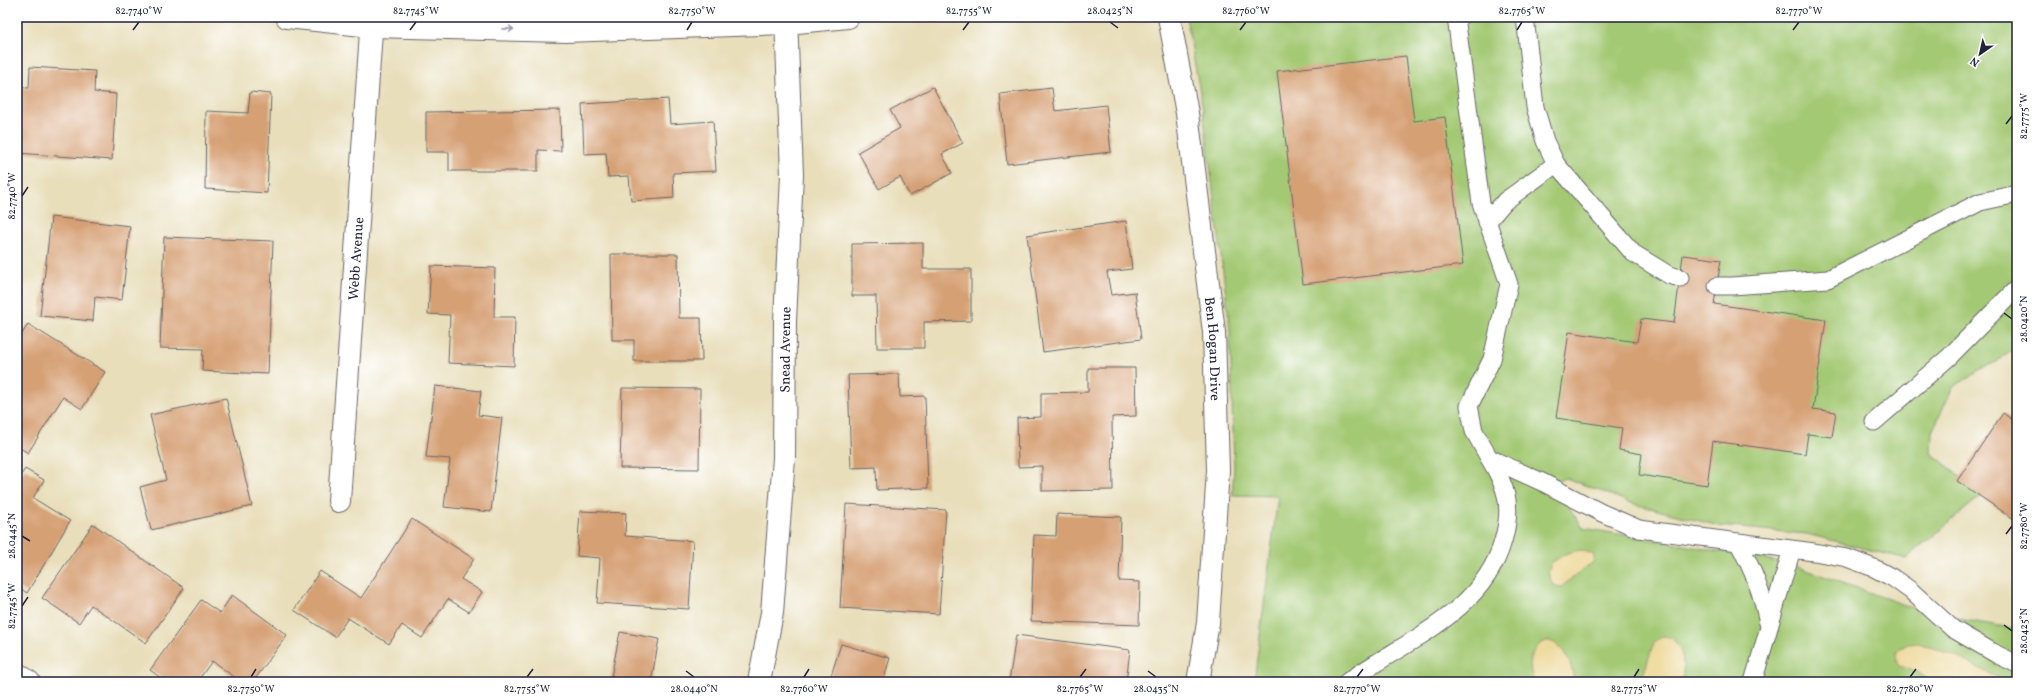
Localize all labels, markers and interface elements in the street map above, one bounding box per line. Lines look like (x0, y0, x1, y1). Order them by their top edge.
text: 82.7740°W (115, 4, 163, 18)
text: 82.7745°W (393, 4, 439, 18)
text: 82.7750°W (669, 4, 716, 18)
text: 82.7755°W (946, 4, 992, 18)
text: 28.0425°N (1087, 4, 1134, 18)
text: 82.7760°W (1222, 4, 1270, 18)
text: 82.7765°W (1499, 4, 1545, 18)
text: 82.7770°W (1776, 4, 1822, 18)
one-way arrow (501, 25, 514, 33)
north arrow (1960, 34, 2000, 74)
text: N (1968, 53, 1983, 70)
text: 82.7775°W (2017, 93, 2031, 139)
text: 82.7740°W (5, 172, 19, 220)
street label: Webb Avenue (345, 216, 369, 301)
text: 28.0420°N (2017, 295, 2031, 342)
street label: Ben Hogan Drive (1199, 296, 1224, 401)
street label: Snead Avenue (776, 306, 797, 393)
text: 82.7780°W (2017, 502, 2031, 550)
text: 28.0445°N (5, 512, 19, 559)
text: 82.7745°W (5, 583, 19, 629)
text: 28.0425°N (2017, 607, 2031, 654)
text: 82.7750°W (228, 682, 275, 696)
text: 82.7755°W (504, 682, 550, 696)
text: 28.0440°N (670, 682, 718, 696)
text: 82.7760°W (780, 682, 828, 696)
text: 82.7765°W (1057, 682, 1103, 696)
text: 28.0435°N (1133, 682, 1179, 696)
text: 82.7770°W (1334, 682, 1380, 696)
text: 82.7775°W (1611, 682, 1657, 696)
text: 82.7780°W (1886, 682, 1934, 696)

